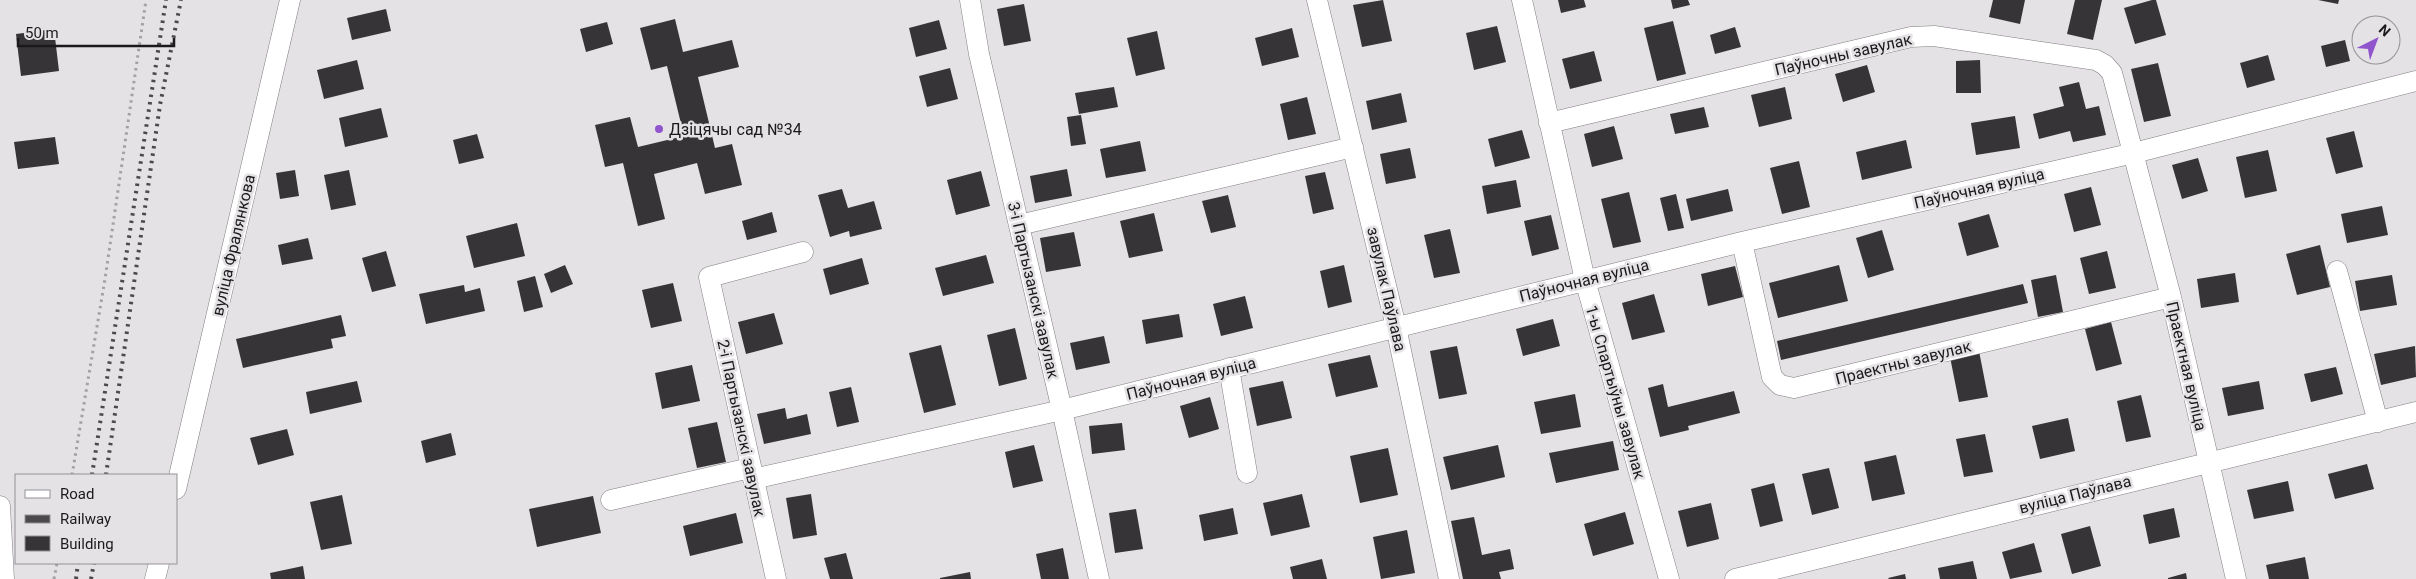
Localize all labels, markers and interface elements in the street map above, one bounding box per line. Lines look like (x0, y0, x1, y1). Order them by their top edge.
scale bar (18, 15, 174, 47)
north arrow (2351, 15, 2401, 65)
text: N (2376, 21, 2394, 40)
text: 50 m (25, 24, 59, 42)
street label: Паўночны завулак (1773, 29, 1914, 79)
place label: Дзіцячы сад №34 (669, 120, 802, 139)
marker: Дзіцячы сад №34 (653, 123, 665, 135)
street label: Паўночная вуліца (1912, 164, 2046, 213)
street label: вуліца Фралянкова (208, 173, 259, 318)
street label: 3-і Партызанскі завулак (1004, 200, 1063, 381)
street label: завулак Паўлава (1363, 225, 1410, 353)
street label: Паўночная вуліца (1517, 255, 1651, 306)
street label: Праектная вуліца (2162, 300, 2211, 433)
street label: 1-ы Спартыўны завулак (1582, 303, 1649, 481)
street label: Праектны завулак (1833, 336, 1973, 389)
street label: 2-і Партызанскі завулак (713, 338, 770, 519)
street label: Паўночная вуліца (1124, 353, 1258, 404)
street label: вуліца Паўлава (2017, 471, 2133, 518)
legend (15, 474, 178, 564)
text: Road (60, 485, 94, 503)
text: Railway (60, 510, 111, 528)
text: Building (60, 535, 114, 553)

